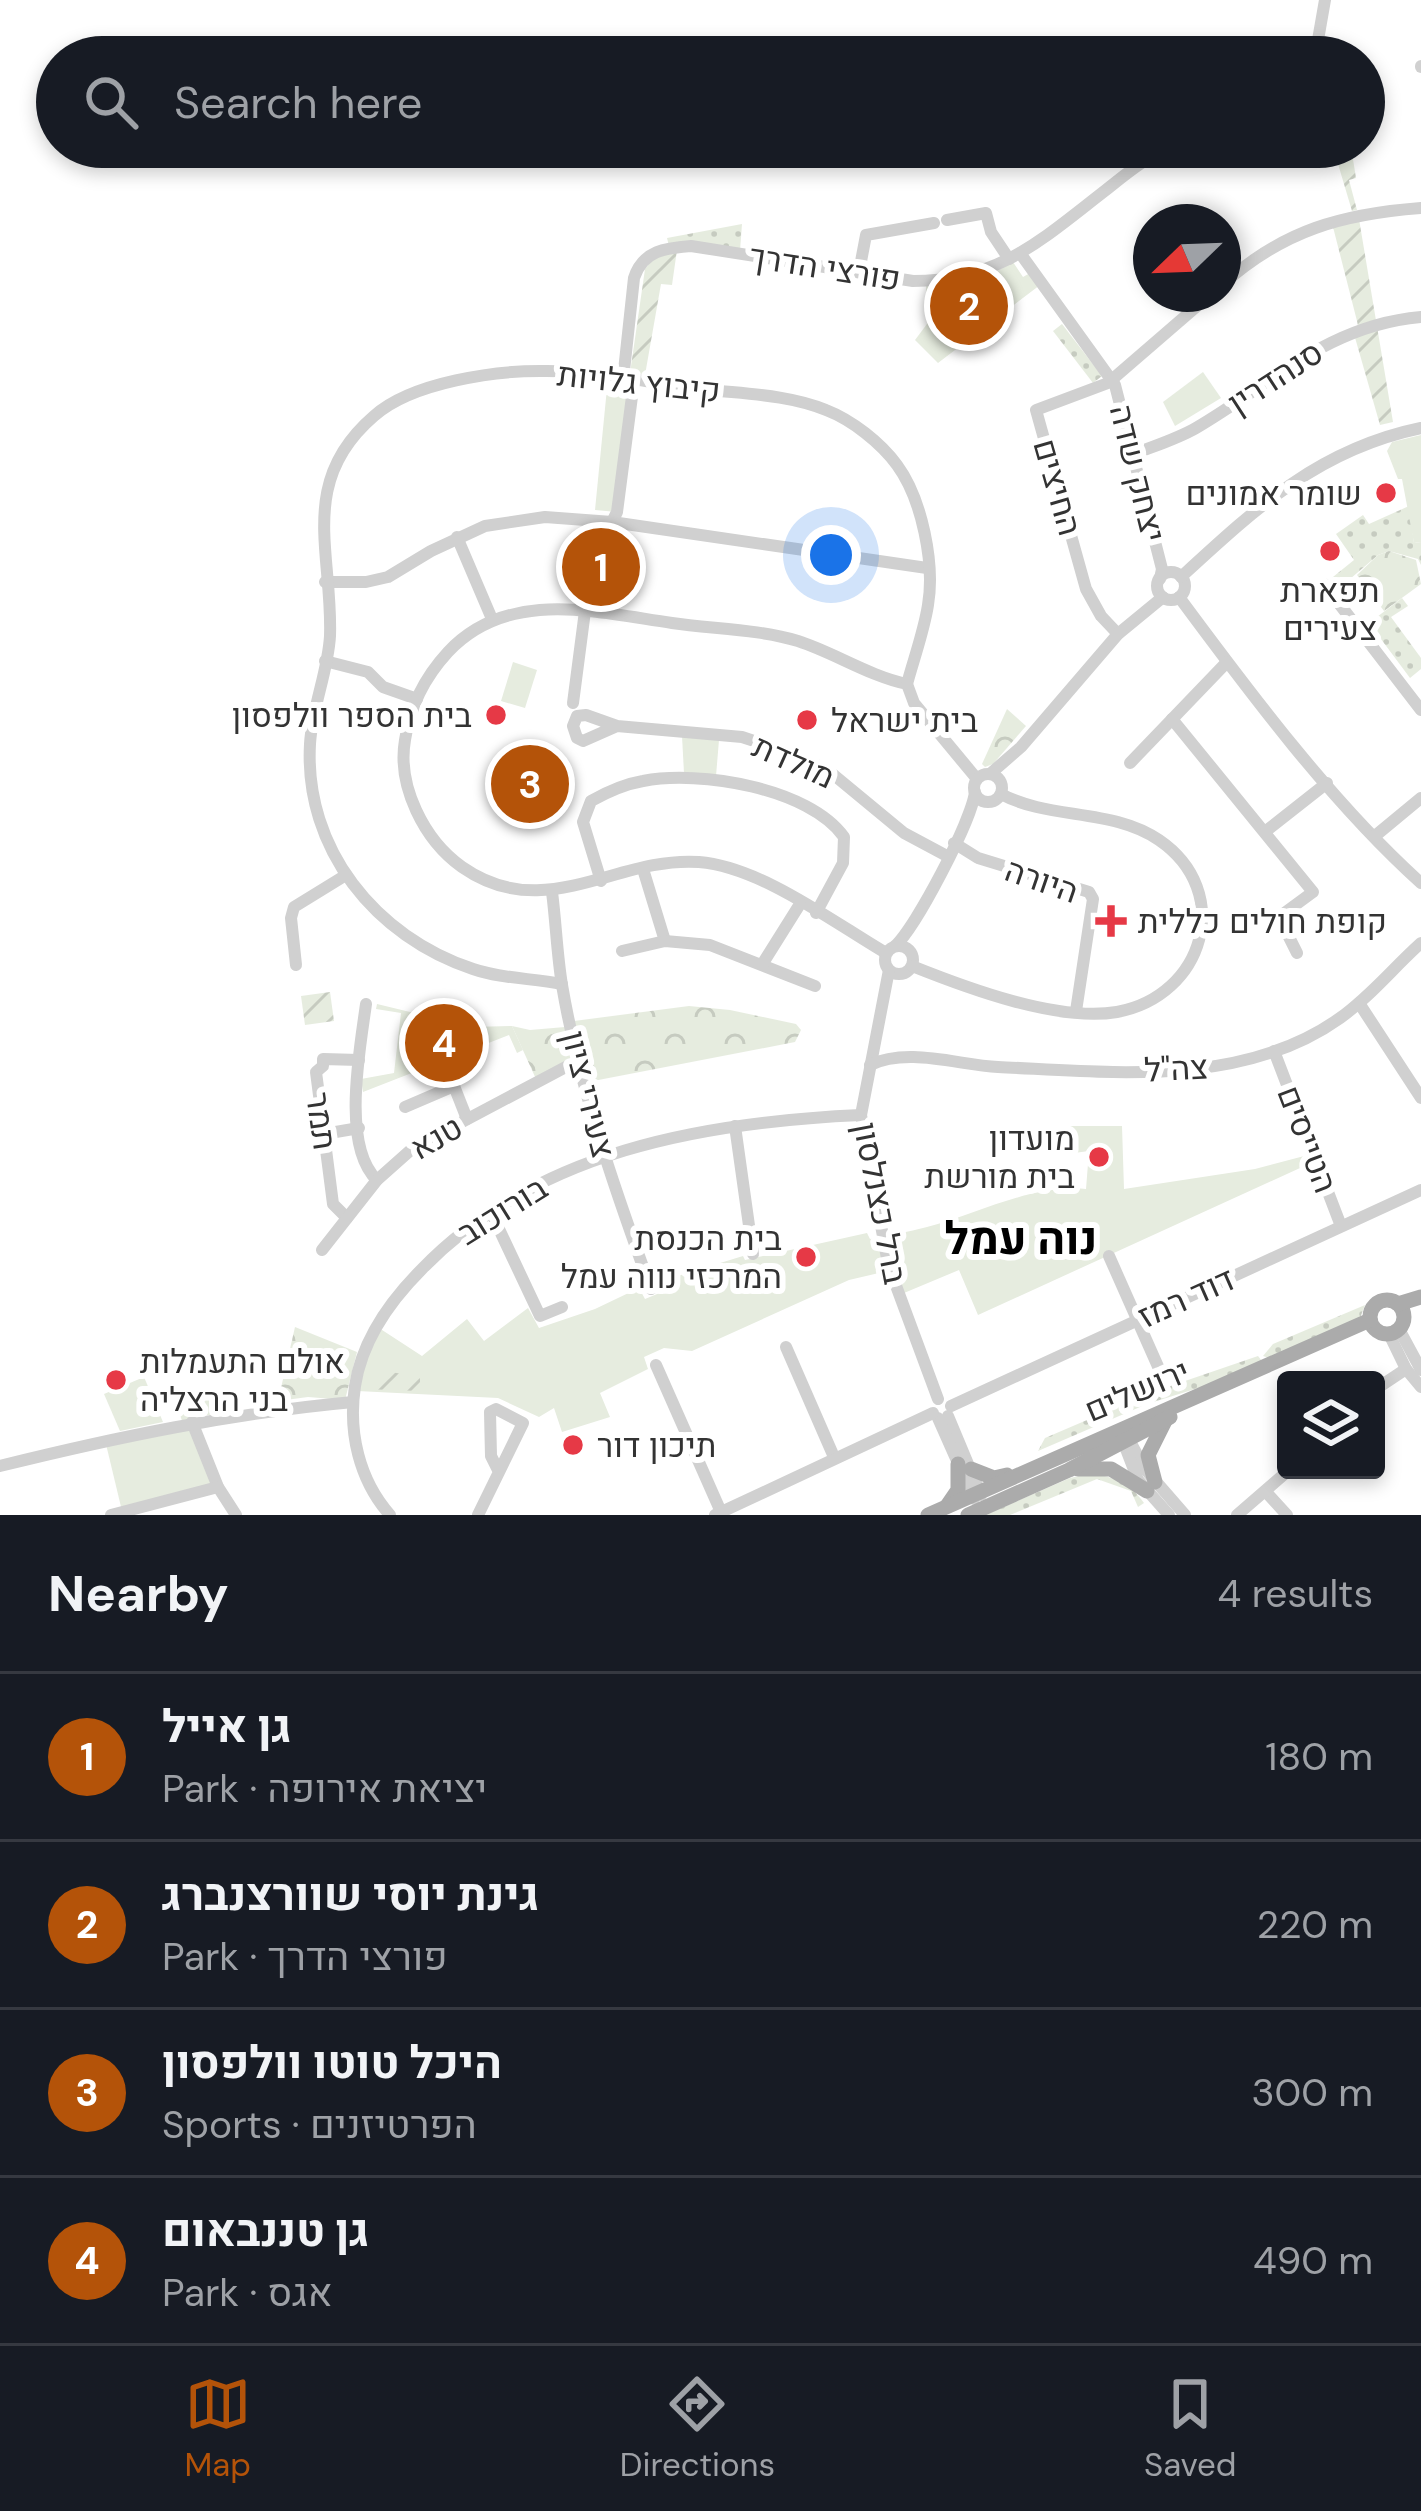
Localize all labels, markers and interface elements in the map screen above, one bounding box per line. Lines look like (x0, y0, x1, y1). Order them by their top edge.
search box (36, 36, 1385, 168)
icon: search (78, 69, 144, 135)
text: Search here (174, 73, 422, 132)
north arrow (1133, 204, 1241, 312)
street label: פורצי הדרך (746, 234, 904, 301)
pin: 2 (930, 261, 1008, 351)
street label: סנהדרין (1219, 331, 1331, 424)
street label: קיבוץ גלויות (555, 353, 723, 412)
street label: יצחק שדה (1100, 400, 1175, 546)
street label: החיצים (1023, 434, 1092, 540)
place label: שומר אמונים (1185, 472, 1362, 515)
marker: שומר אמונים (1373, 480, 1399, 506)
pin: 1 (562, 522, 640, 612)
your location (801, 525, 861, 585)
marker: תפארת צעירים (1317, 538, 1343, 564)
place label: תפארת צעירים (1280, 569, 1380, 650)
place label: בית הספר וולפסון (232, 694, 472, 737)
place label: בית ישראל (831, 699, 978, 742)
marker: בית הספר וולפסון (483, 702, 509, 728)
marker: בית ישראל (794, 707, 820, 733)
street label: מולדת (746, 724, 842, 798)
pin: 3 (491, 739, 569, 829)
street label: היורה (1000, 848, 1084, 913)
place label: קופת חולים כללית (1138, 900, 1387, 943)
marker: קופת חולים כללית (1095, 905, 1127, 937)
pin: 4 (405, 998, 483, 1088)
street label: צעירי ציון (552, 1026, 625, 1162)
street label: צה"ל (1143, 1045, 1209, 1092)
street label: הטייסים (1267, 1079, 1348, 1199)
street label: תמר (296, 1089, 347, 1153)
street label: טנא (402, 1105, 470, 1169)
place label: מועדון בית מורשת (925, 1117, 1075, 1198)
street label: ברל כצנלסון (844, 1118, 917, 1288)
marker: מועדון בית מורשת (1086, 1144, 1112, 1170)
street label: בורוכוב (449, 1166, 555, 1255)
district label: נוה עמל (945, 1209, 1097, 1268)
place label: בית הכנסת המרכזי נווה עמל (561, 1217, 782, 1298)
marker: בית הכנסת המרכזי נווה עמל (793, 1244, 819, 1270)
street label: דוד רמז (1131, 1257, 1241, 1338)
place label: אולם התעמלות בני הרצליה (140, 1340, 345, 1421)
street label: ירושלים (1078, 1349, 1196, 1432)
marker: אולם התעמלות בני הרצליה (103, 1367, 129, 1393)
map controls (1277, 1371, 1385, 1479)
button: layers (1277, 1371, 1385, 1479)
place label: תיכון דור (597, 1424, 716, 1467)
marker: תיכון דור (560, 1432, 586, 1458)
text: Nearby (48, 1560, 229, 1627)
text: 4 results (1218, 1568, 1373, 1619)
text: גן אייל (162, 1697, 292, 1756)
text: 1 (80, 1731, 94, 1782)
text: 180 m (1265, 1731, 1373, 1782)
text: Park · יציאת אירופה (162, 1763, 487, 1814)
text: גינת יוסי שוורצנברג (162, 1865, 539, 1924)
text: 2 (76, 1899, 98, 1950)
text: 220 m (1257, 1899, 1373, 1950)
text: Park · פורצי הדרך (162, 1931, 448, 1982)
text: היכל טוטו וולפסון (162, 2033, 502, 2092)
text: 3 (75, 2067, 99, 2118)
text: 300 m (1251, 2067, 1373, 2118)
text: Sports · הפרטיזנים (162, 2099, 477, 2150)
text: גן טננבאום (162, 2201, 369, 2260)
text: 4 (74, 2235, 100, 2286)
text: 490 m (1253, 2235, 1373, 2286)
text: Park · אגס (162, 2267, 332, 2318)
tab: Map (184, 2371, 251, 2486)
tab: Directions (620, 2371, 775, 2486)
tab: Saved (1144, 2371, 1237, 2486)

